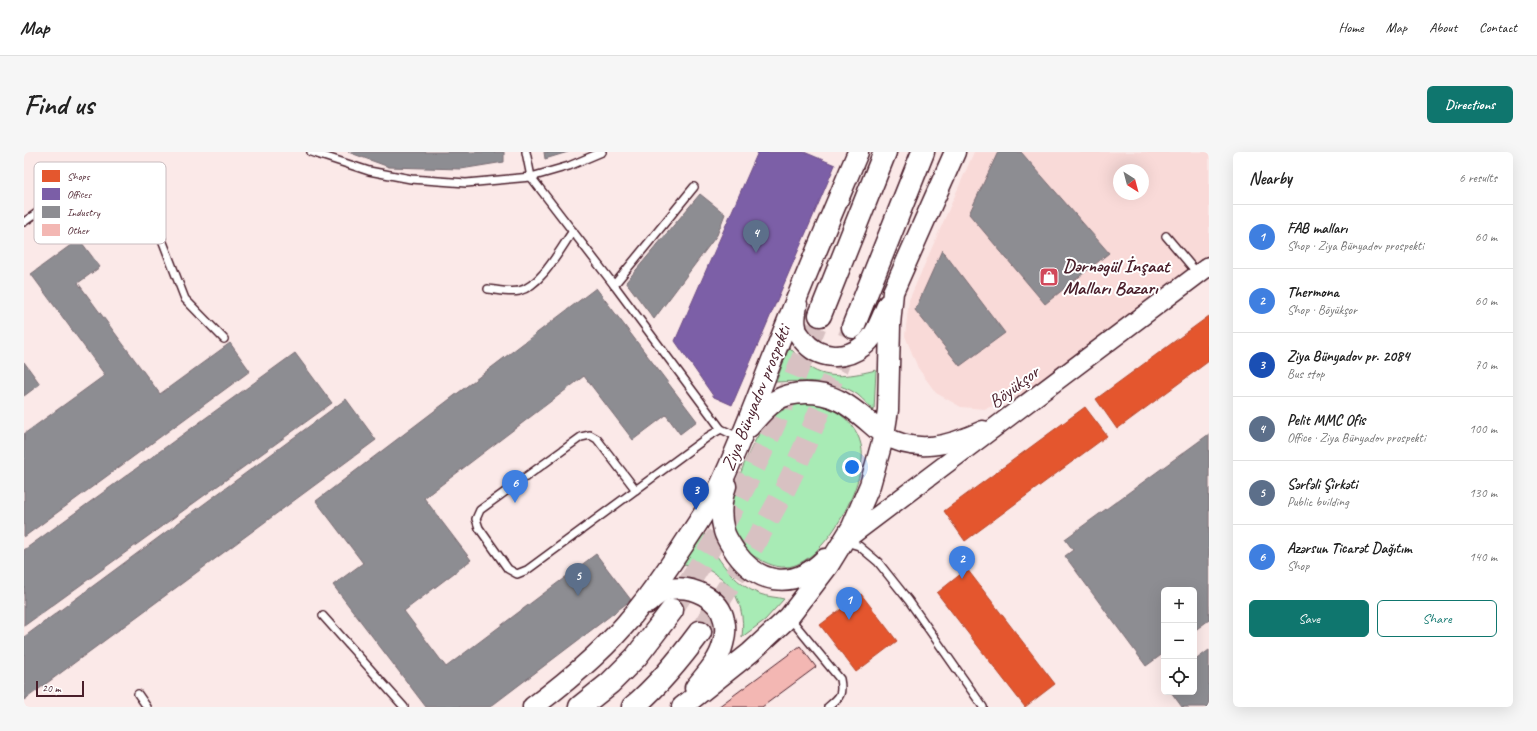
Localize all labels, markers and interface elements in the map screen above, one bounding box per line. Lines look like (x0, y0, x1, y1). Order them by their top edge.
text: Map (20, 16, 50, 40)
text: Home (1338, 19, 1364, 36)
text: Map (1386, 19, 1407, 36)
text: About (1429, 19, 1457, 36)
text: Contact (1479, 19, 1517, 36)
button: Directions (1427, 86, 1513, 123)
text: Find us (24, 87, 94, 122)
legend (34, 162, 166, 244)
north arrow (1113, 164, 1149, 200)
text: Nearby (1249, 168, 1292, 189)
text: Shops (67, 169, 91, 183)
text: 6 results (1459, 170, 1497, 186)
text: Offices (67, 187, 92, 201)
text: Industry (67, 205, 101, 219)
text: FAB malları (1287, 219, 1347, 238)
pin: 4 (743, 220, 769, 253)
text: Other (67, 223, 90, 237)
text: 1 (1259, 229, 1265, 245)
text: 60 m (1475, 229, 1497, 245)
text: Shop · Ziya Bünyadov prospekti (1287, 238, 1424, 254)
place label: Dərnəgül İnşaat Malları Bazarı (1063, 254, 1171, 300)
shop icon: Dərnəgül İnşaat Malları Bazarı (1038, 266, 1060, 288)
text: Thermona (1287, 283, 1339, 302)
text: 2 (1259, 293, 1265, 309)
text: 60 m (1475, 293, 1497, 309)
text: Shop · Böyükşor (1287, 302, 1357, 318)
street label: Ziya Bünyadov prospekti (716, 320, 797, 474)
text: Ziya Bünyadov pr. 2084 (1287, 347, 1409, 366)
text: 3 (1259, 357, 1265, 373)
text: 70 m (1475, 357, 1497, 373)
street label: Böyükşor (984, 359, 1046, 414)
text: Bus stop (1287, 366, 1324, 382)
text: Pelit MMC Ofis (1287, 411, 1365, 430)
text: 4 (1259, 421, 1265, 437)
text: 100 m (1469, 421, 1497, 437)
text: Office · Ziya Bünyadov prospekti (1287, 430, 1425, 446)
your location (842, 457, 862, 477)
pin: 6 (502, 470, 528, 503)
text: Sərfəli Şirkəti (1287, 475, 1357, 494)
pin: 3 (683, 477, 709, 510)
text: 5 (1259, 485, 1265, 501)
text: 130 m (1469, 485, 1497, 501)
text: Public building (1287, 494, 1349, 510)
text: Azərsun Ticarət Dağıtım (1287, 539, 1412, 558)
pin: 2 (949, 546, 975, 579)
text: 6 (1259, 549, 1265, 565)
text: 140 m (1469, 549, 1497, 565)
text: Shop (1287, 558, 1309, 574)
pin: 5 (565, 563, 591, 596)
pin: 1 (836, 587, 862, 620)
map controls (1161, 587, 1197, 695)
button: + (1161, 587, 1197, 623)
button: Save (1249, 600, 1369, 637)
button: Share (1377, 600, 1497, 637)
button: − (1161, 623, 1197, 659)
button: locate (1161, 659, 1197, 695)
scale bar (36, 679, 84, 698)
text: 20 m (42, 681, 61, 695)

